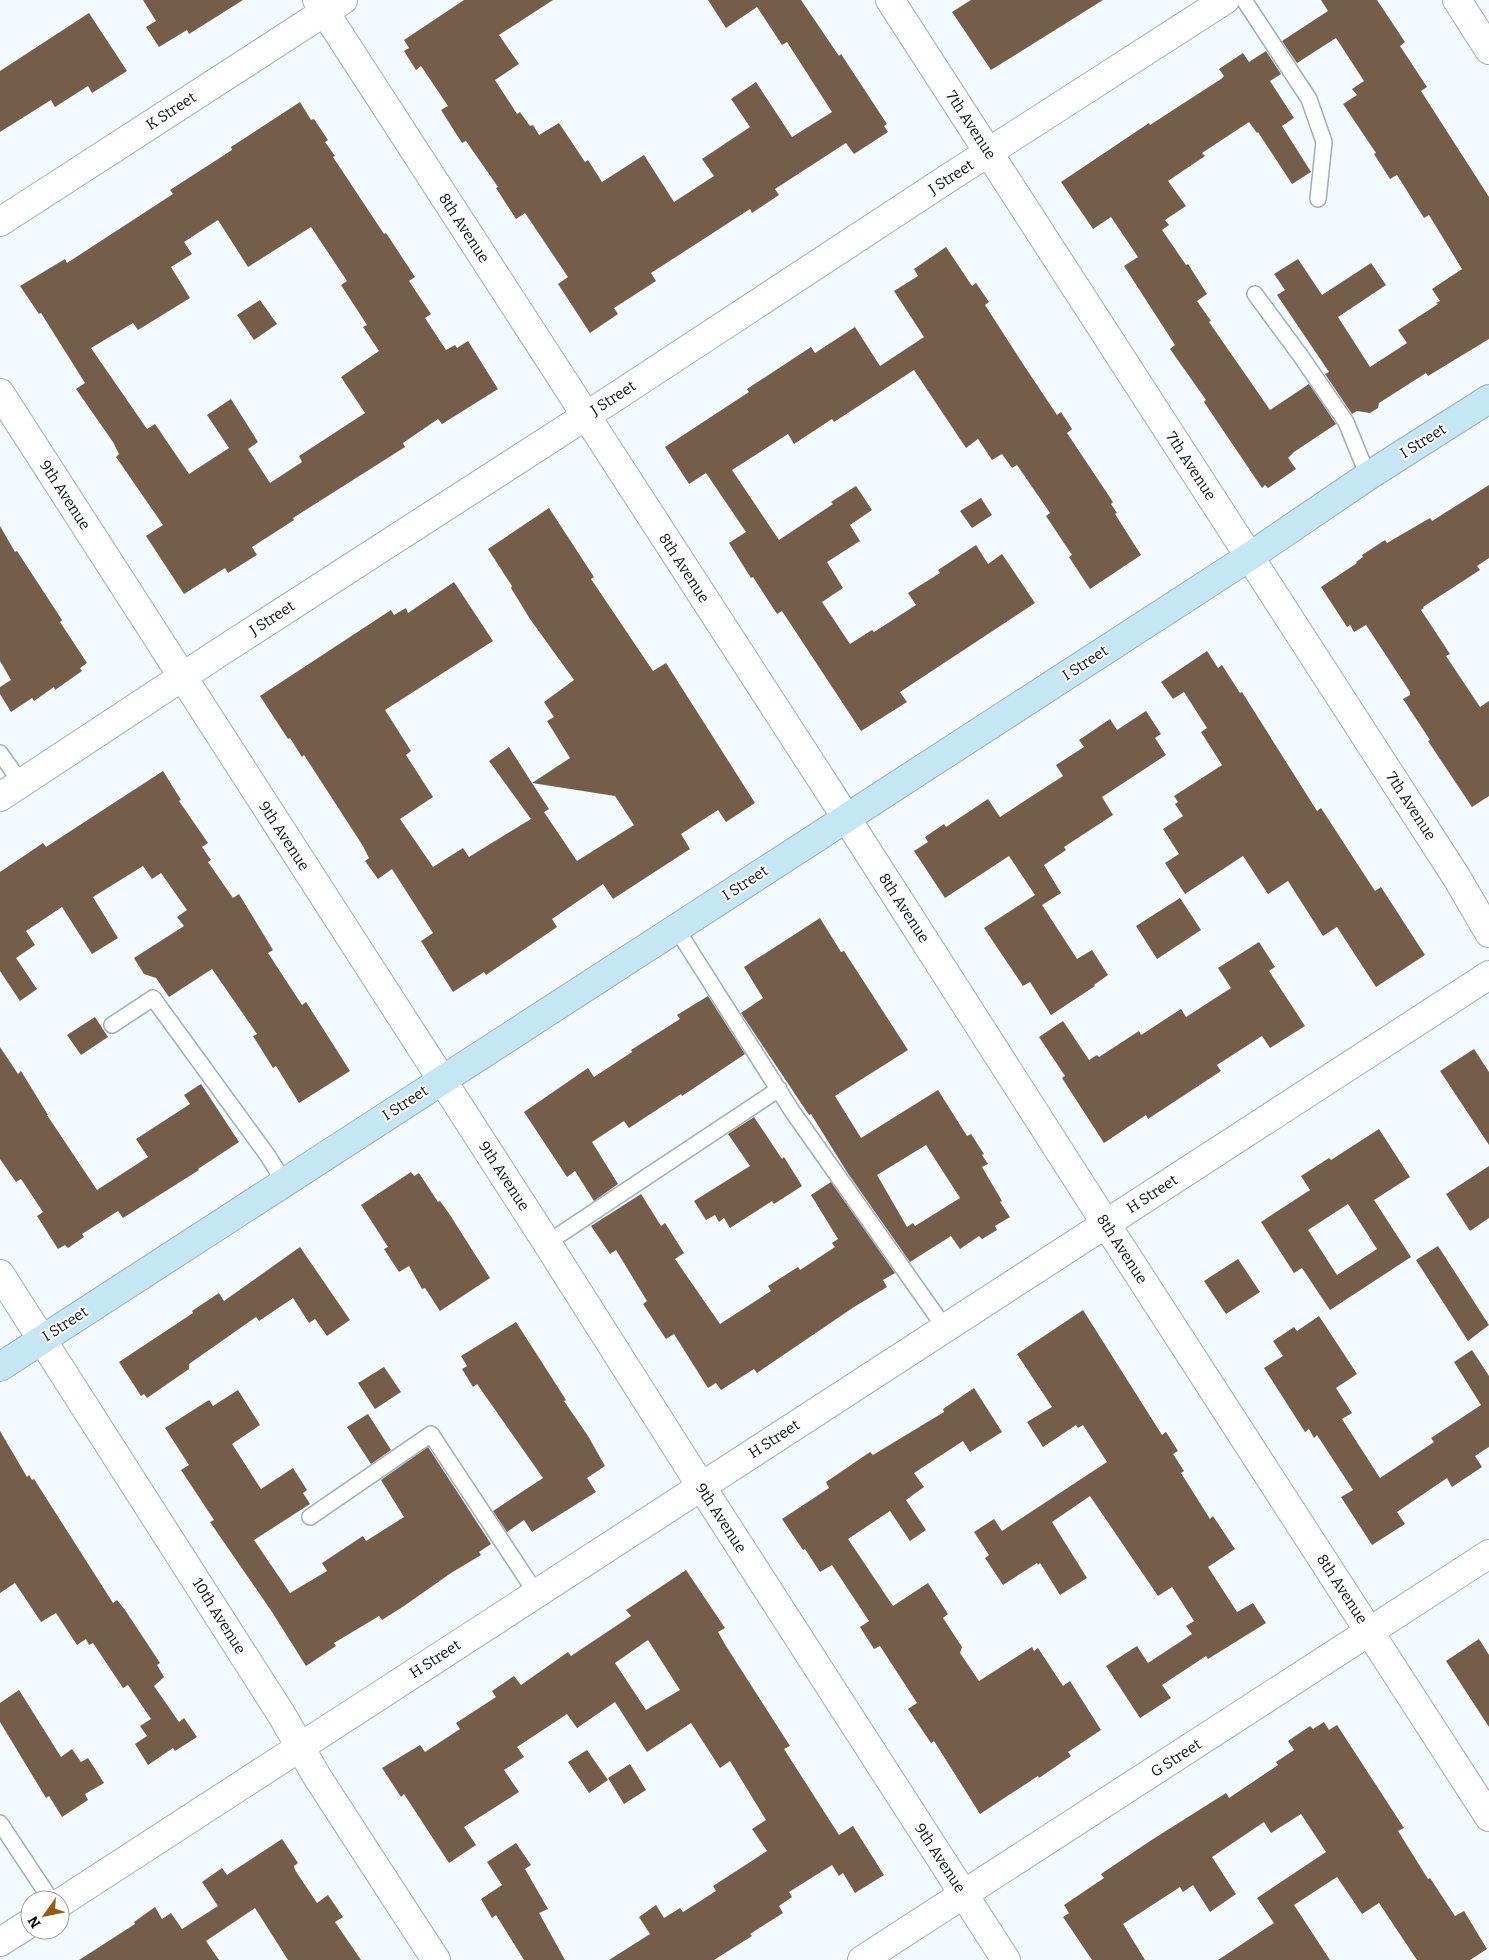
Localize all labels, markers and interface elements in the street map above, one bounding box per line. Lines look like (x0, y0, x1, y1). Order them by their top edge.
street label: 7th Avenue (942, 87, 1000, 163)
street label: K Street (143, 88, 200, 134)
street label: J Street (924, 155, 977, 199)
street label: 8th Avenue (435, 190, 493, 266)
street label: J Street (586, 376, 639, 420)
street label: I Street (1397, 420, 1450, 462)
street label: 7th Avenue (1162, 428, 1220, 504)
street label: 9th Avenue (36, 457, 94, 533)
street label: 8th Avenue (655, 530, 713, 606)
street label: J Street (245, 596, 298, 640)
street label: I Street (1059, 641, 1112, 684)
street label: 7th Avenue (1382, 768, 1440, 844)
street label: 9th Avenue (255, 798, 313, 874)
street label: I Street (719, 861, 772, 904)
street label: 8th Avenue (875, 870, 933, 946)
street label: I Street (379, 1081, 432, 1124)
street label: 9th Avenue (475, 1138, 533, 1214)
street label: H Street (1123, 1171, 1181, 1217)
street label: 8th Avenue (1093, 1211, 1151, 1287)
street label: I Street (39, 1302, 92, 1345)
street label: H Street (745, 1416, 803, 1462)
street label: 9th Avenue (692, 1480, 750, 1556)
street label: 8th Avenue (1313, 1551, 1371, 1627)
street label: 10th Avenue (189, 1575, 249, 1657)
street label: H Street (406, 1636, 464, 1682)
street label: G Street (1147, 1735, 1205, 1781)
street label: 9th Avenue (911, 1820, 969, 1896)
north arrow (20, 1890, 70, 1940)
text: N (24, 1912, 45, 1931)

